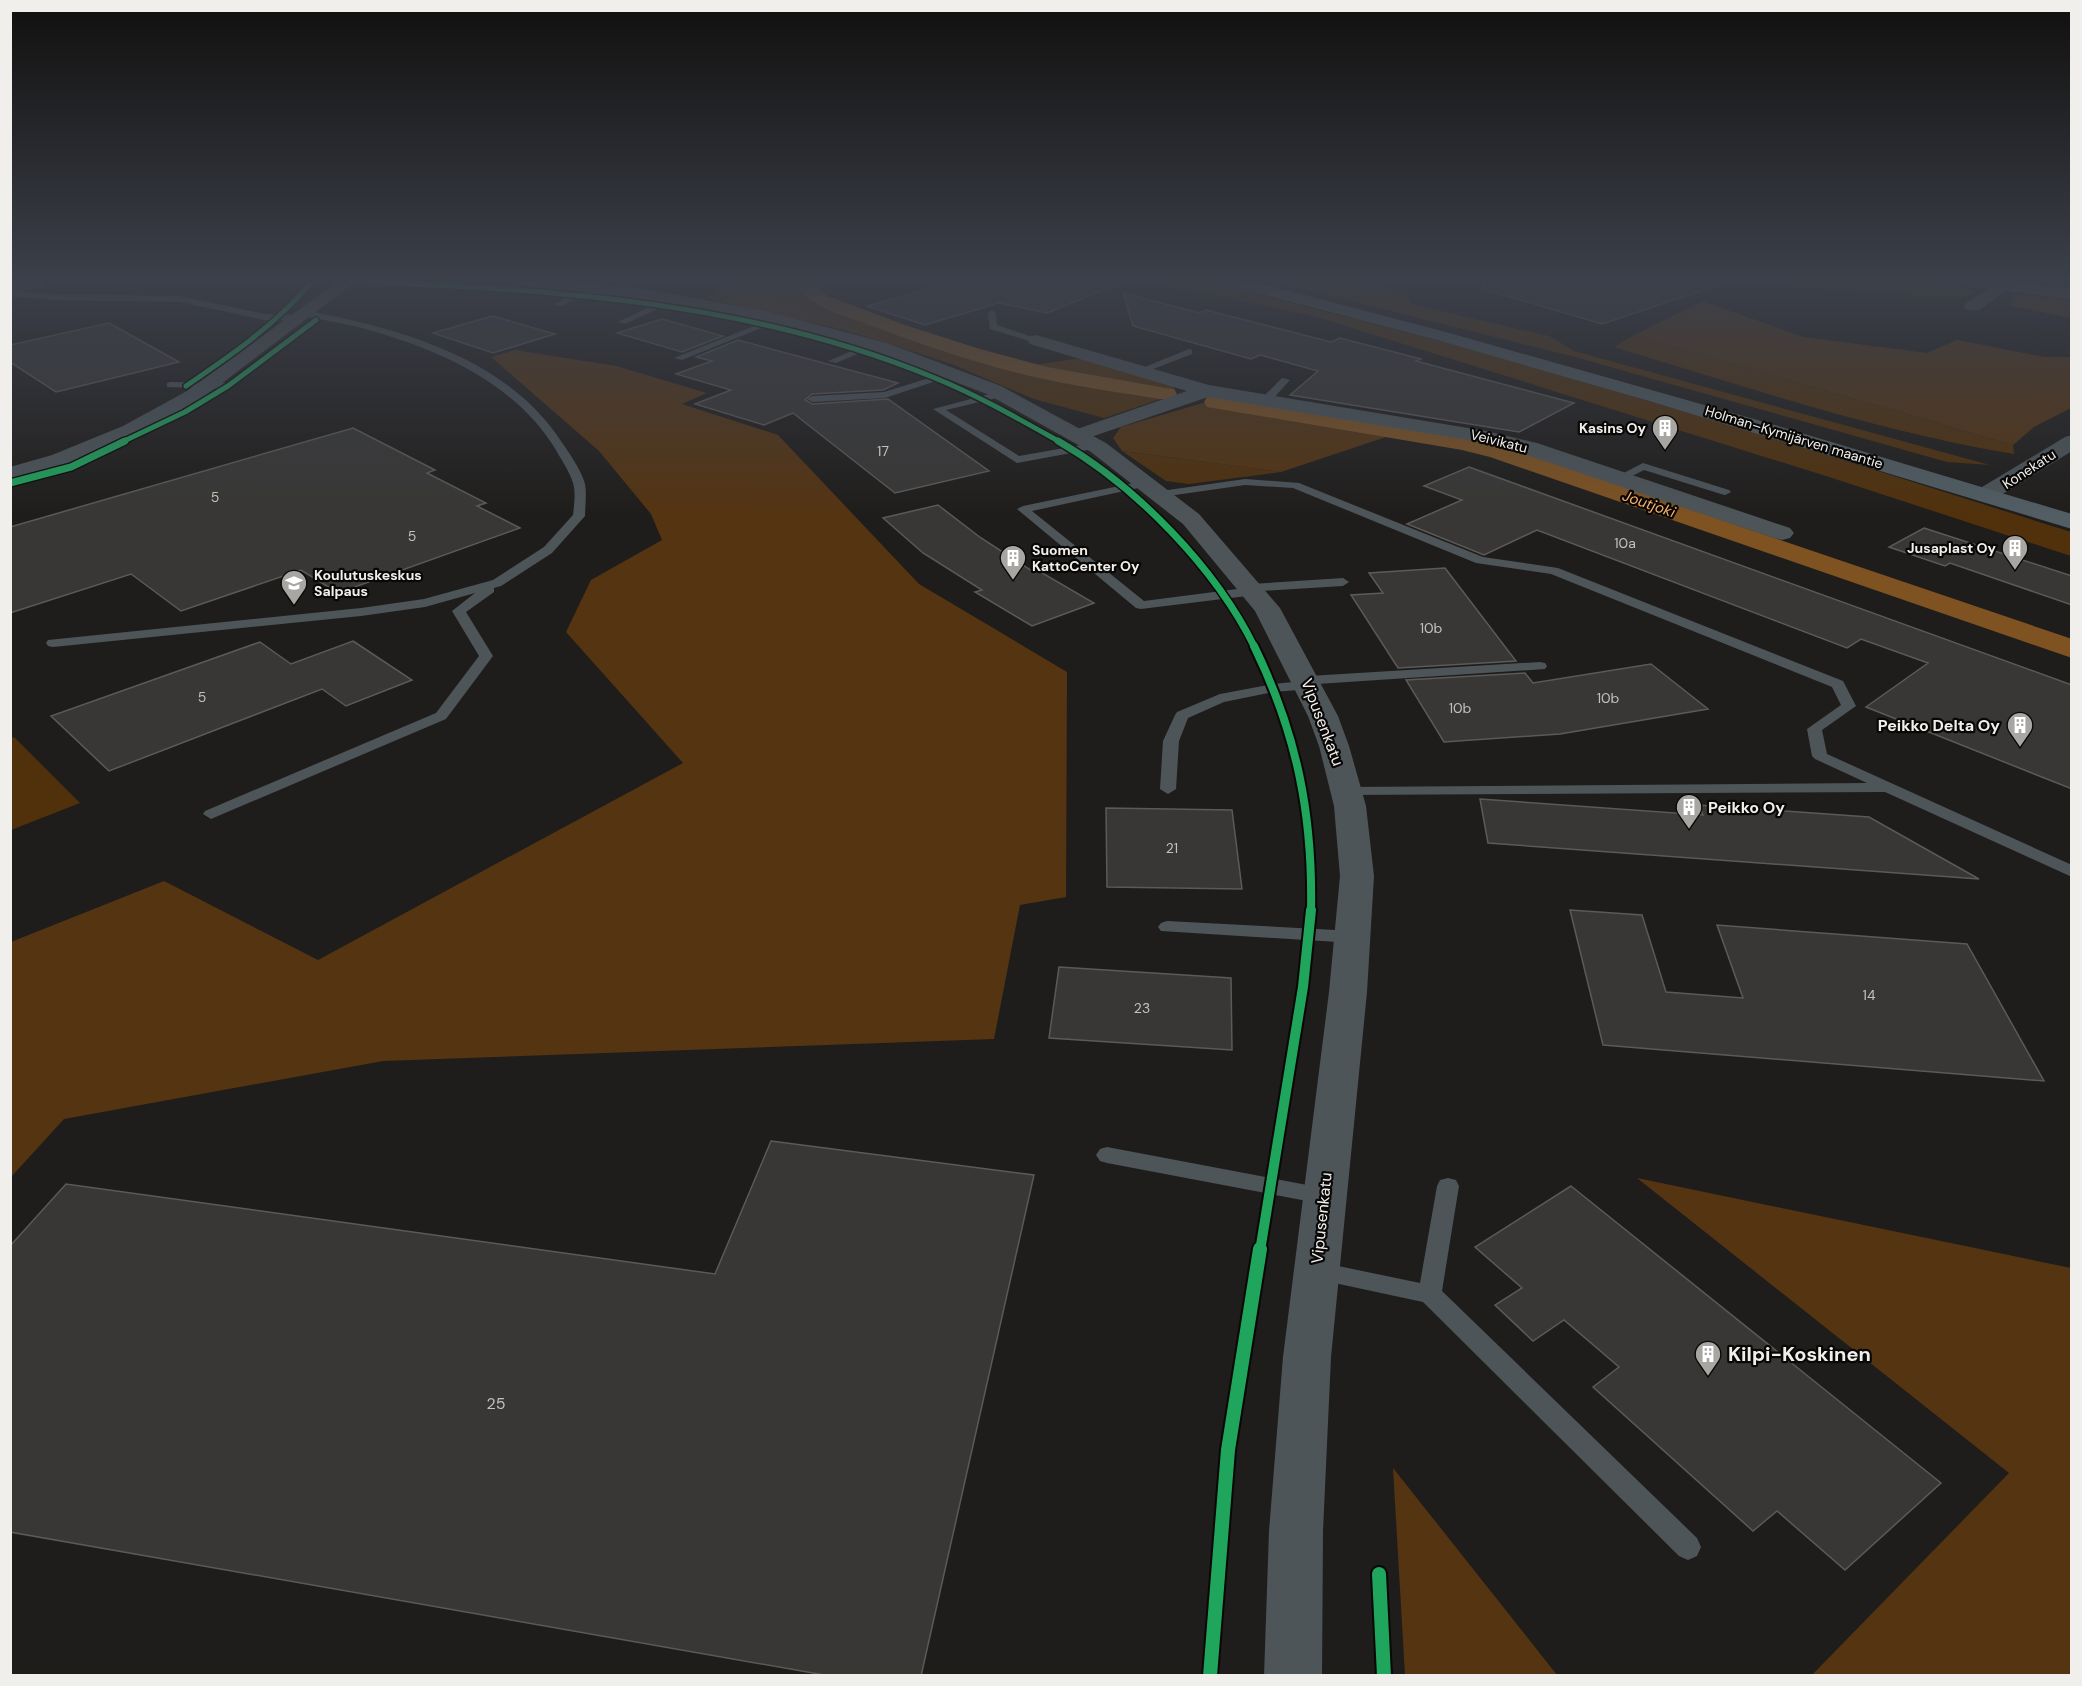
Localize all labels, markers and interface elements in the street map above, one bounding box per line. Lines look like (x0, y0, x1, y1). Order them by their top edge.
street label: Holman–Kymijärven maantie (1703, 401, 1885, 473)
building icon: Kasins Oy (1650, 413, 1680, 451)
place label: Kasins Oy (1579, 419, 1647, 437)
street label: Veivikatu (1468, 425, 1530, 457)
house number: 17 (877, 442, 889, 460)
street label: Konekatu (1999, 445, 2059, 493)
water label: Joutjoki (1620, 486, 1678, 522)
house number: 5 (211, 488, 219, 506)
house number: 5 (408, 527, 416, 545)
building icon: Jusaplast Oy (2000, 533, 2030, 571)
house number: 10a (1614, 534, 1636, 552)
place label: Jusaplast Oy (1907, 539, 1997, 557)
place label: Suomen KattoCenter Oy (1032, 541, 1140, 575)
building icon: Suomen KattoCenter Oy (998, 543, 1028, 581)
place label: Koulutuskeskus Salpaus (314, 566, 422, 600)
school or university icon: Koulutuskeskus Salpaus (279, 568, 309, 606)
house number: 10b (1420, 619, 1443, 637)
street label: Vipusenkatu (1296, 675, 1349, 769)
house number: 5 (198, 688, 206, 706)
house number: 10b (1597, 689, 1620, 707)
house number: 10b (1449, 699, 1472, 717)
building icon: Peikko Delta Oy (2005, 710, 2035, 748)
place label: Peikko Delta Oy (1878, 715, 2000, 736)
building icon: Peikko Oy (1674, 792, 1704, 830)
place label: Peikko Oy (1708, 797, 1785, 818)
house number: 21 (1166, 839, 1178, 857)
house number: 14 (1863, 986, 1876, 1004)
house number: 23 (1134, 999, 1150, 1017)
street label: Vipusenkatu (1306, 1171, 1337, 1265)
building icon: Kilpi-Koskinen (1693, 1339, 1723, 1377)
place label: Kilpi-Koskinen (1728, 1341, 1871, 1367)
house number: 25 (487, 1393, 505, 1414)

